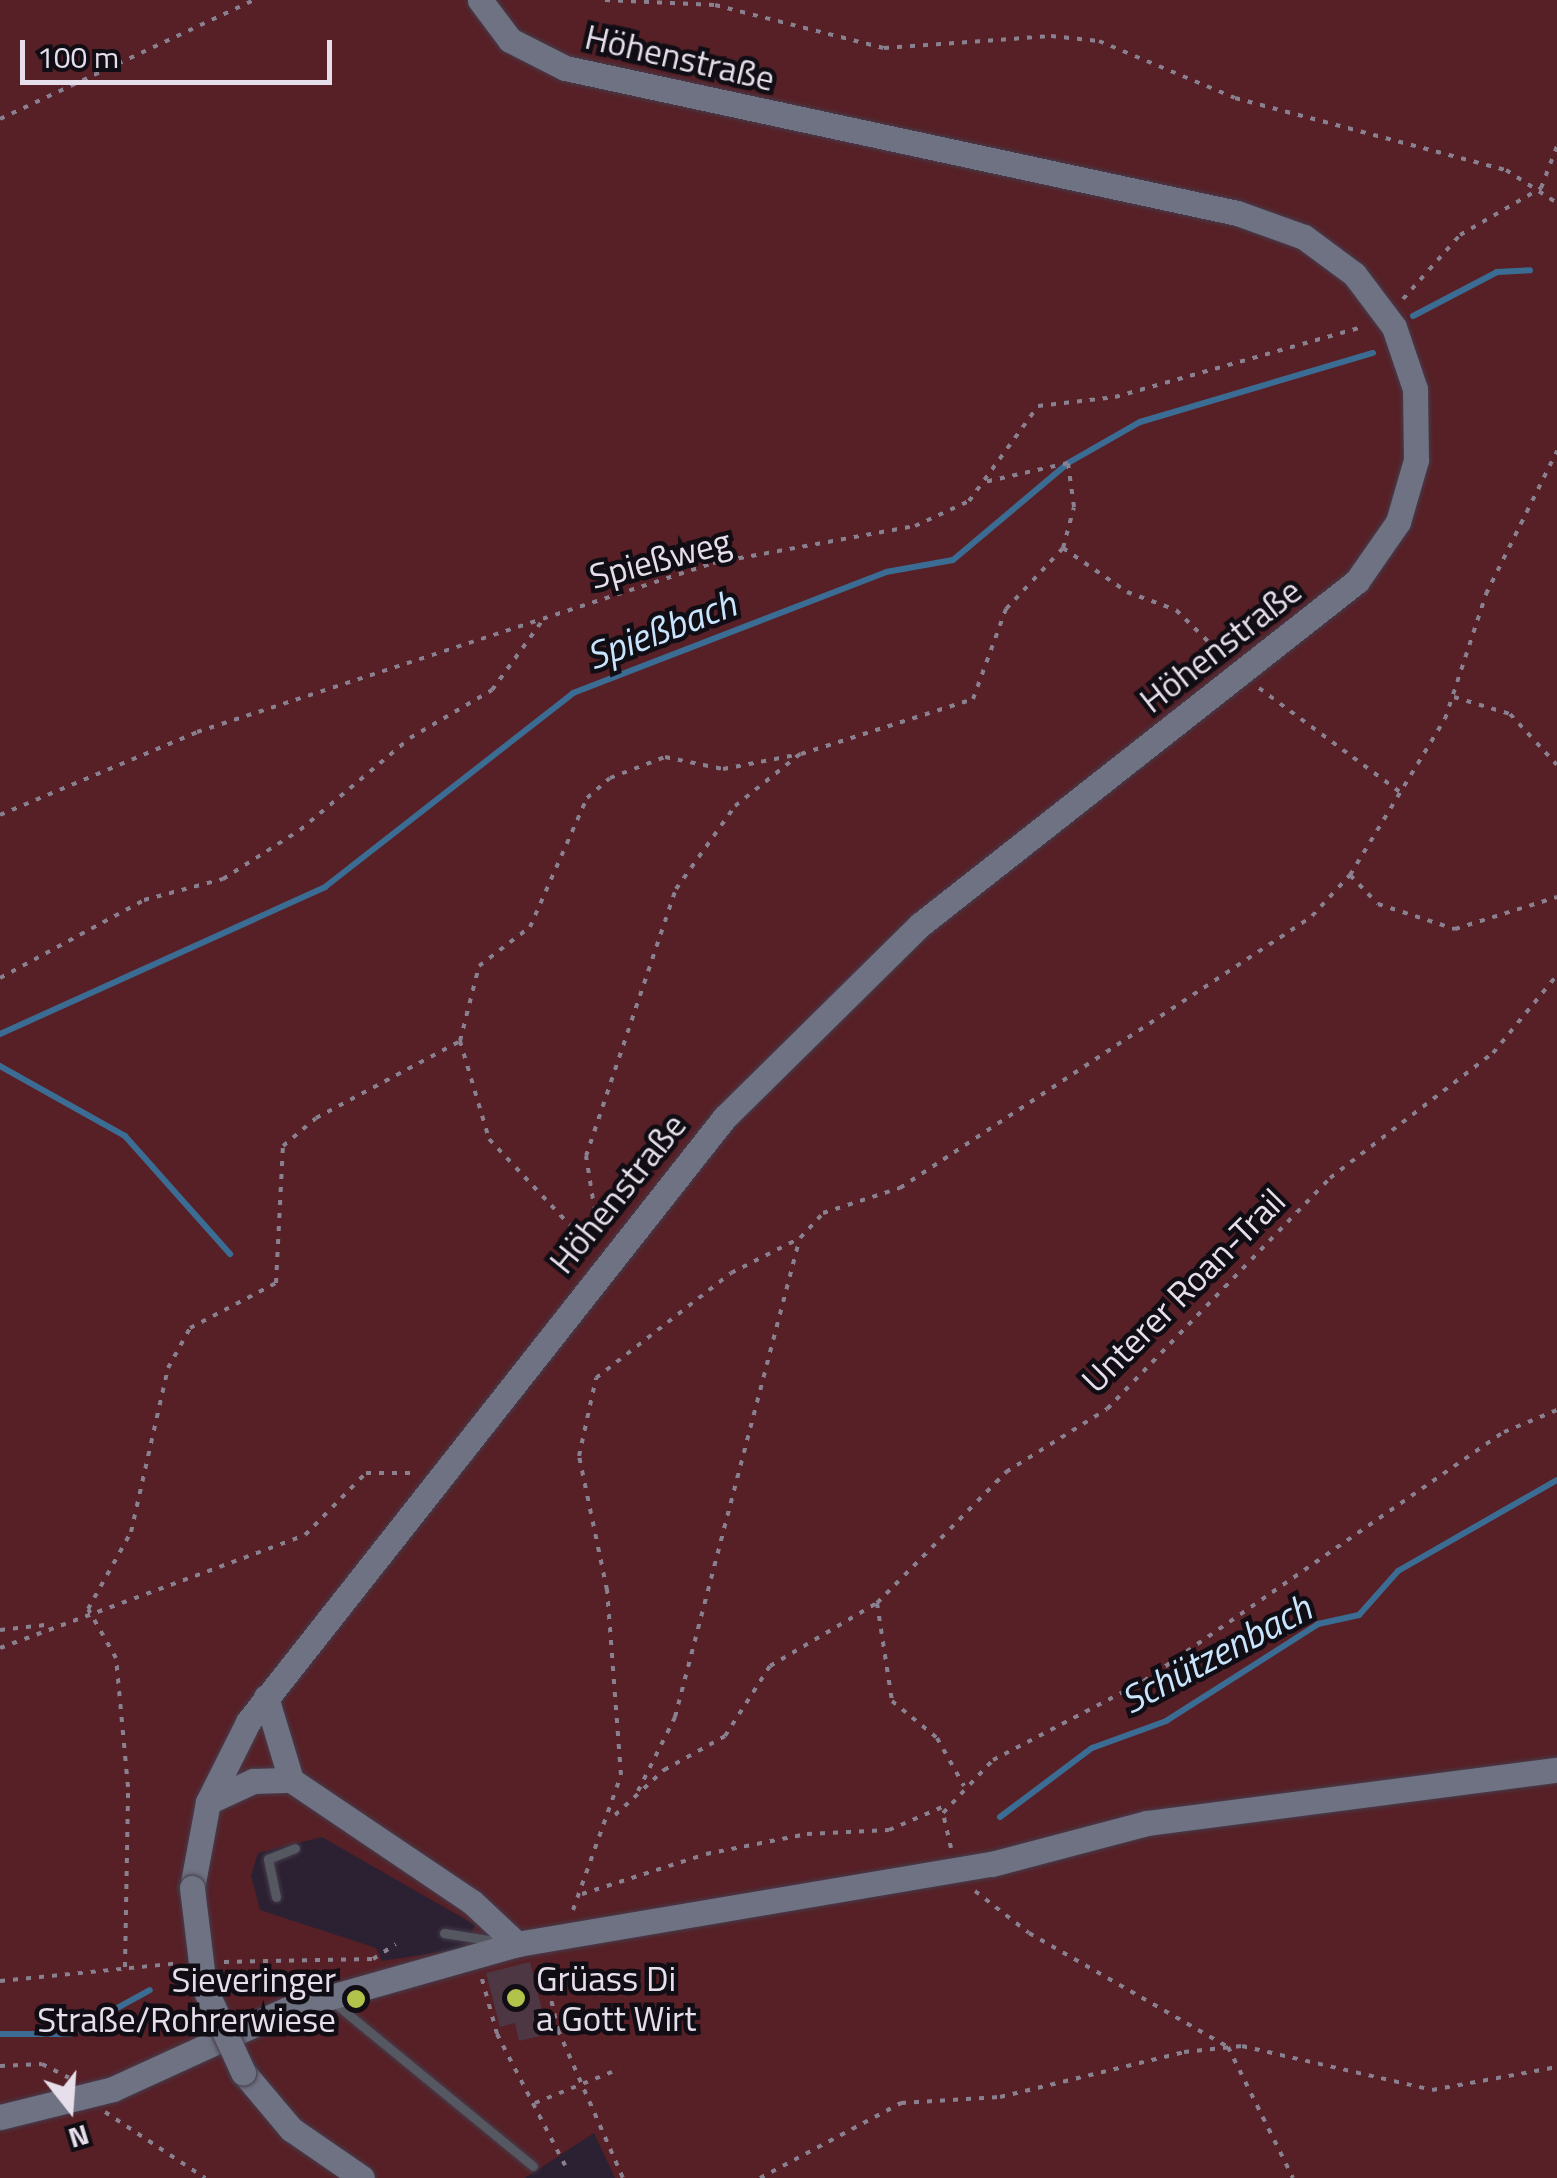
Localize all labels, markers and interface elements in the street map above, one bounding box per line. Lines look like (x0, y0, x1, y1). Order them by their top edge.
street label: Höhenstraße (581, 15, 779, 99)
scale bar (25, 20, 338, 82)
text: 100 m (37, 34, 119, 80)
street label: Spießweg (585, 519, 735, 597)
street label: Höhenstraße (1131, 569, 1309, 721)
water label: Spießbach (580, 581, 742, 679)
street label: Höhenstraße (540, 1105, 694, 1281)
street label: Unterer Roan-Trail (1073, 1180, 1293, 1400)
water label: Schützenbach (1113, 1585, 1319, 1723)
place label: Grüass Di a Gott Wirt (536, 1957, 696, 2039)
place label: Sieveringer Straße/Rohrerwiese (37, 1958, 336, 2040)
marker: Grüass Di a Gott Wirt (505, 1987, 527, 2009)
marker: Sieveringer Straße/Rohrerwiese (345, 1988, 367, 2010)
north arrow (20, 2058, 120, 2158)
text: N (63, 2114, 94, 2161)

